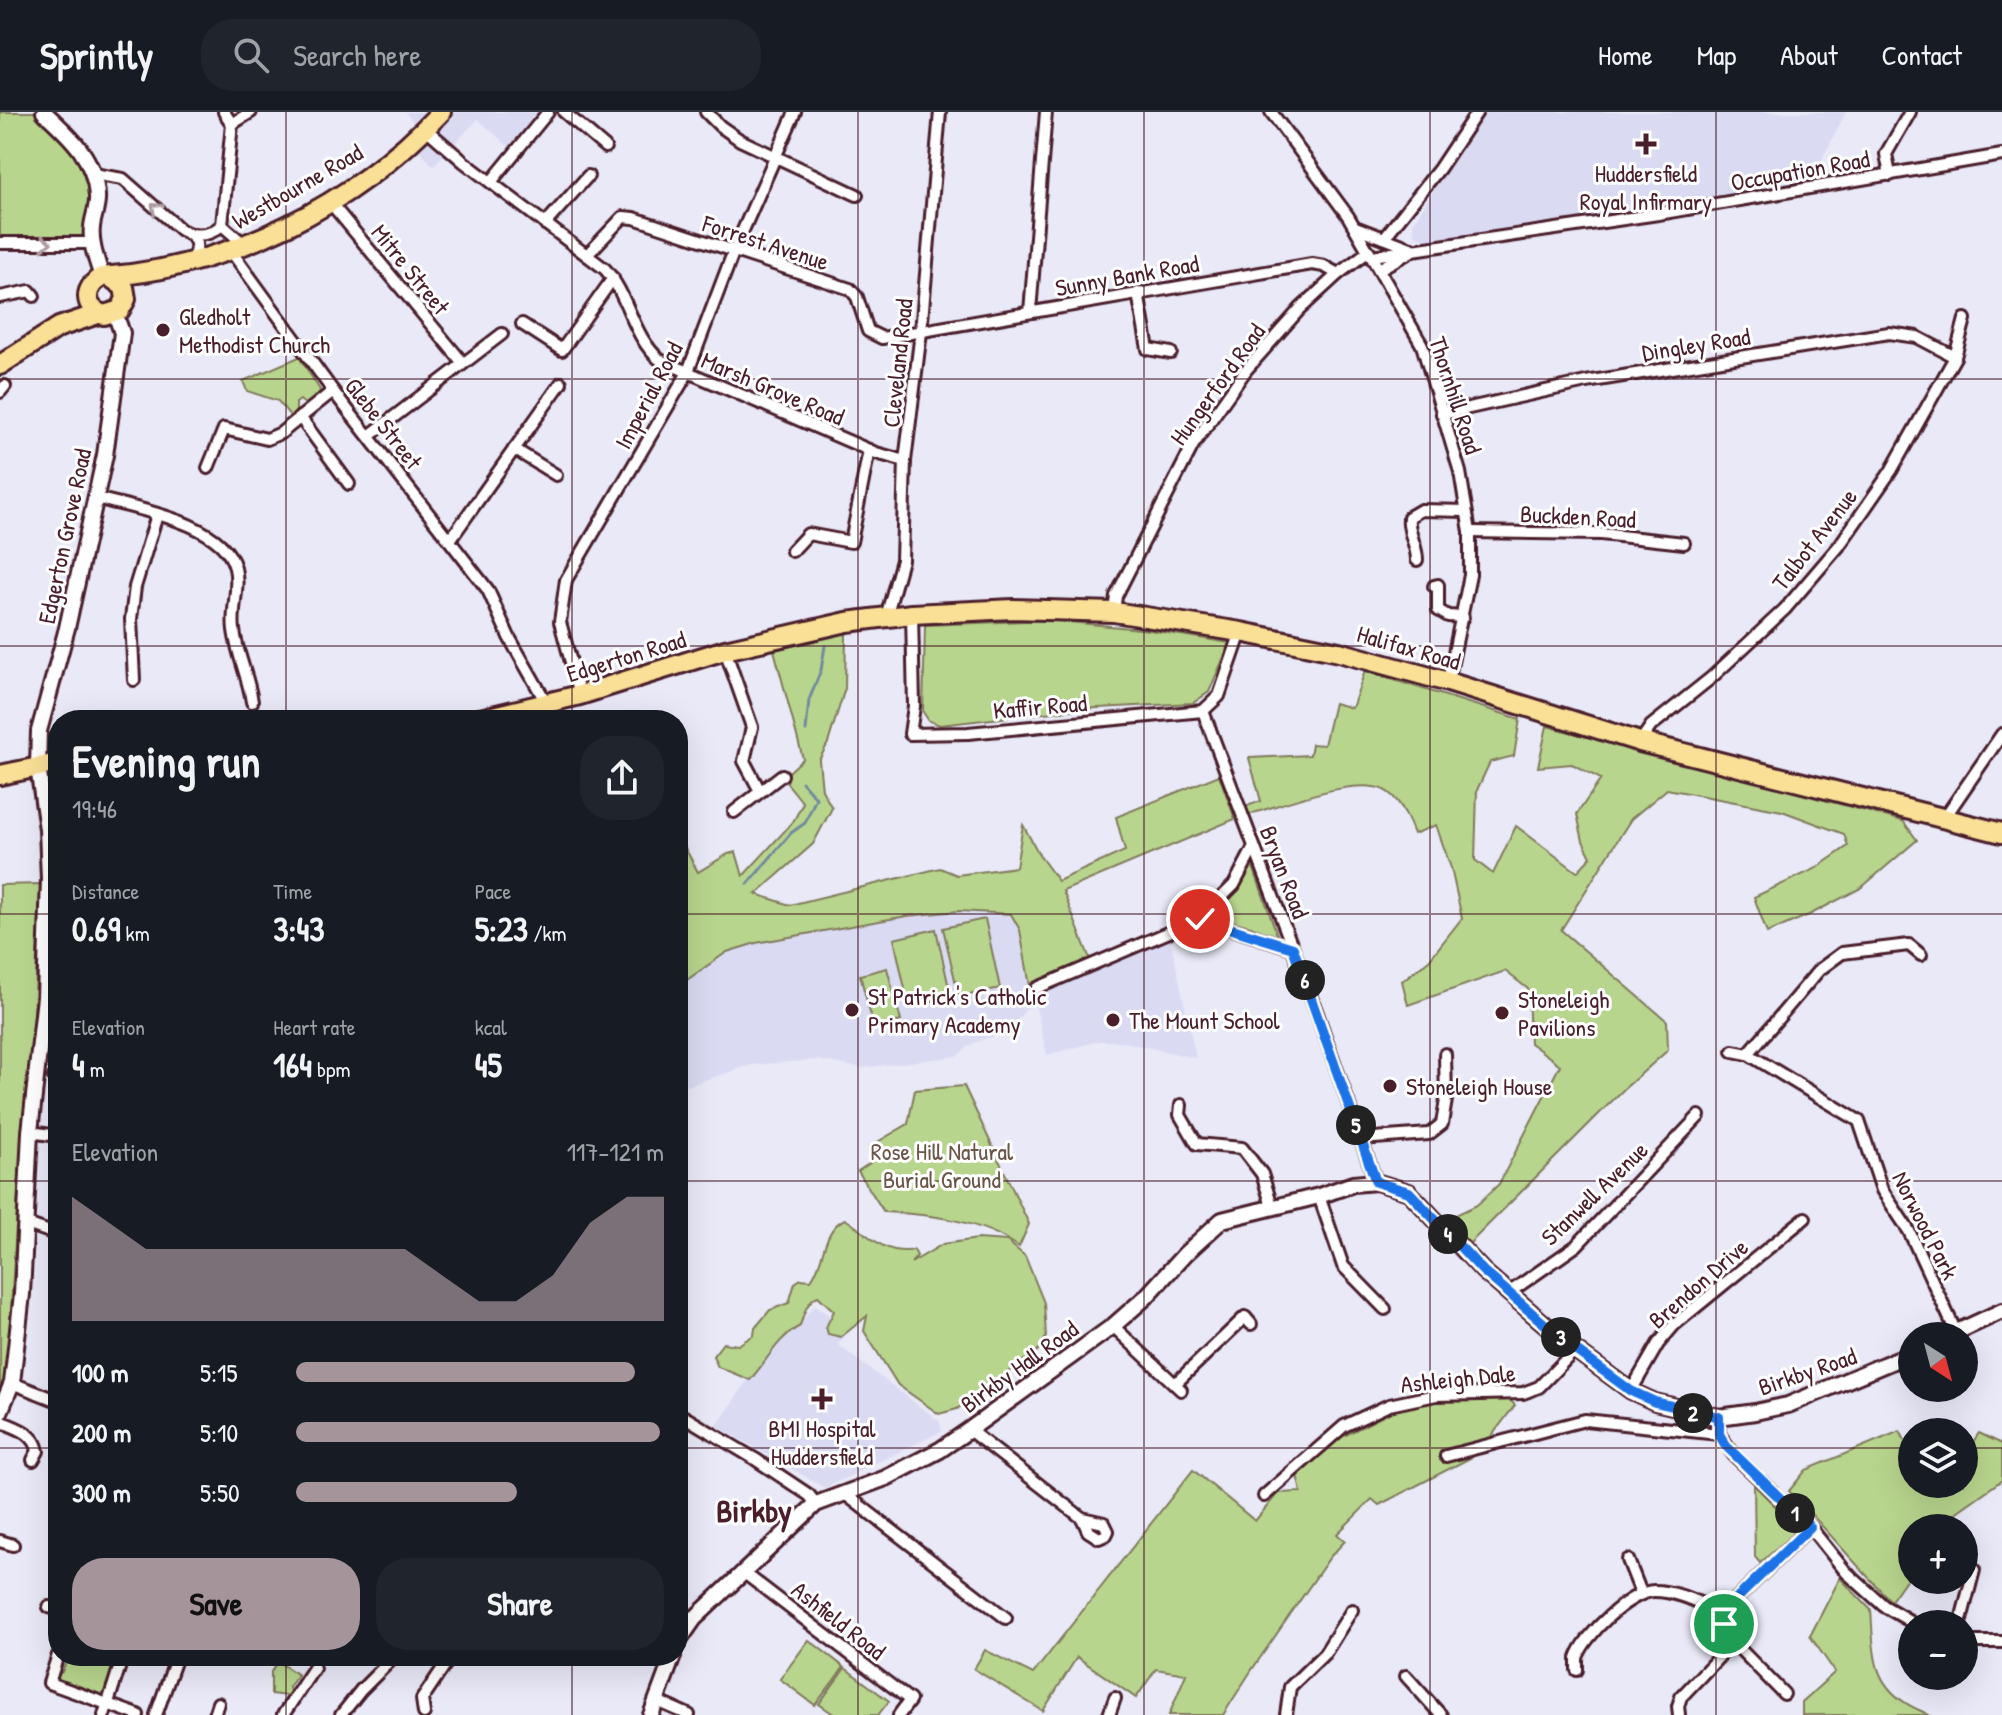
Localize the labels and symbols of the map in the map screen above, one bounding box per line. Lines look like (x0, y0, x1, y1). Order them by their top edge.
marker: Huddersfield Royal Infirmary (1635, 133, 1657, 155)
street label: Westbourne Road (226, 136, 368, 236)
street label: Occupation Road (1728, 142, 1872, 198)
place label: Huddersfield Royal Infirmary (1580, 157, 1712, 217)
one-way arrow (150, 203, 165, 218)
street label: Forrest Avenue (698, 206, 833, 278)
street label: Mitre Street (365, 217, 458, 322)
one-way arrow (40, 234, 53, 252)
street label: Sunny Bank Road (1053, 247, 1201, 303)
street label: Cleveland Road (874, 297, 920, 429)
place label: Gledholt Methodist Church (179, 300, 330, 360)
street label: Hungerford Road (1162, 317, 1272, 451)
street label: Dingley Road (1640, 320, 1752, 368)
marker: Gledholt Methodist Church (154, 321, 172, 339)
street label: Thornhill Road (1422, 332, 1490, 458)
street label: Imperial Road (606, 336, 690, 454)
street label: Marsh Grove Road (697, 344, 849, 432)
street label: Glebe Street (338, 370, 430, 476)
street label: Edgerton Grove Road (30, 446, 98, 626)
street label: Talbot Avenue (1764, 481, 1864, 597)
street label: Buckden Road (1519, 497, 1637, 535)
street label: Halifax Road (1354, 617, 1464, 677)
street label: Edgerton Road (562, 623, 690, 689)
street label: Kaffir Road (992, 686, 1088, 726)
street label: Bryan Road (1253, 821, 1317, 923)
pin (1166, 885, 1234, 953)
pin: 6 (1285, 960, 1325, 1000)
place label: St Patrick's Catholic Primary Academy (868, 980, 1047, 1040)
place label: Stoneleigh Pavilions (1518, 983, 1609, 1043)
marker: St Patrick's Catholic Primary Academy (843, 1001, 861, 1019)
place label: The Mount School (1129, 1004, 1280, 1036)
marker: Stoneleigh Pavilions (1493, 1004, 1511, 1022)
marker: The Mount School (1104, 1011, 1122, 1029)
place label: Stoneleigh House (1406, 1070, 1553, 1102)
marker: Stoneleigh House (1381, 1077, 1399, 1095)
pin: 5 (1336, 1105, 1376, 1145)
street label: Stanwell Avenue (1534, 1134, 1655, 1252)
park label: Rose Hill Natural Burial Ground (871, 1135, 1014, 1195)
street label: Norwood Park (1885, 1166, 1967, 1284)
pin: 4 (1428, 1214, 1468, 1254)
street label: Brendon Drive (1641, 1230, 1755, 1335)
street label: Birkby Hall Road (954, 1312, 1084, 1420)
pin: 3 (1541, 1317, 1581, 1357)
north arrow (1898, 1322, 1978, 1402)
street label: Birkby Road (1754, 1339, 1860, 1403)
street label: Ashleigh Dale (1399, 1356, 1517, 1400)
marker: BMI Hospital Huddersfield (811, 1388, 833, 1410)
pin: 2 (1673, 1393, 1713, 1433)
place label: BMI Hospital Huddersfield (768, 1412, 876, 1472)
district label: Birkby (716, 1489, 792, 1533)
pin: 1 (1775, 1493, 1815, 1533)
street label: Ashfield Road (785, 1573, 893, 1667)
pin (1690, 1590, 1758, 1658)

